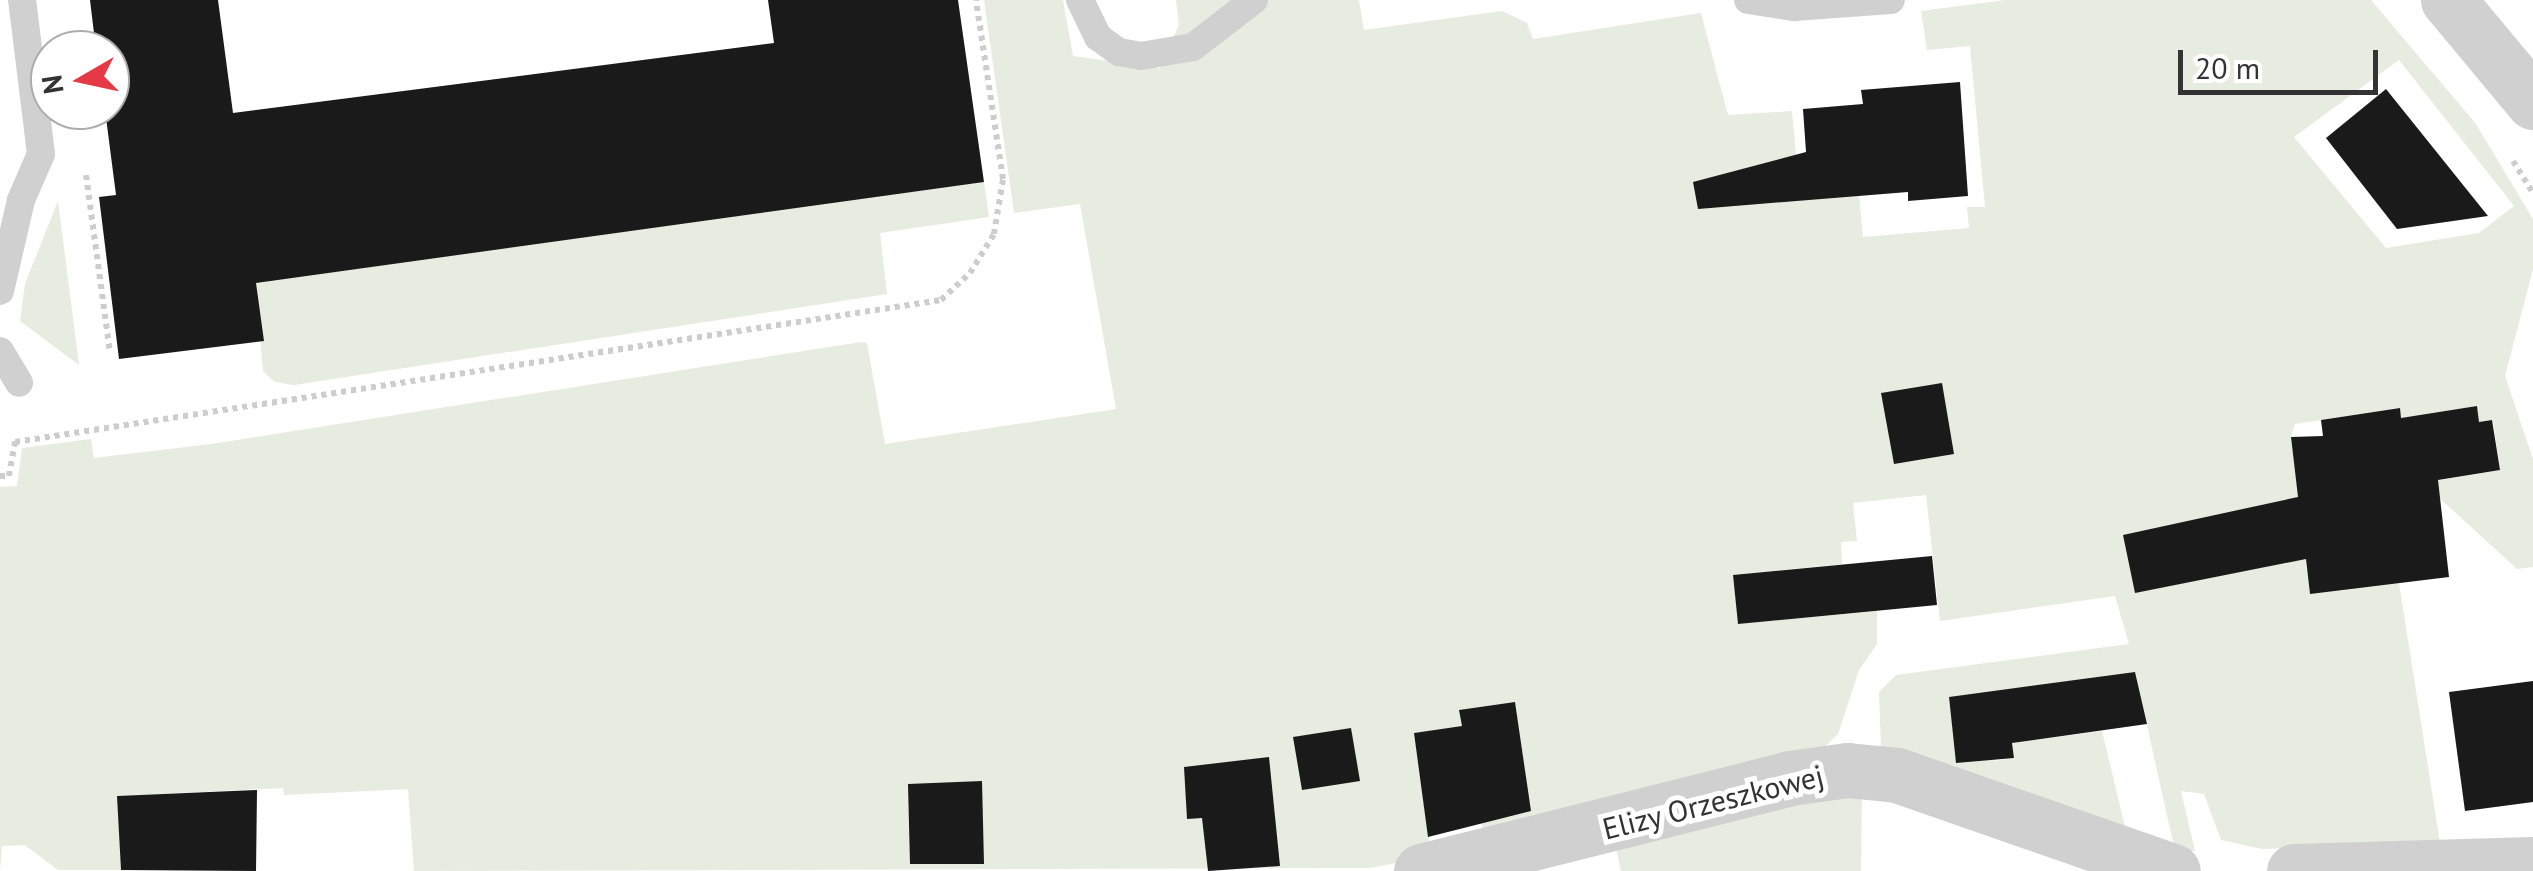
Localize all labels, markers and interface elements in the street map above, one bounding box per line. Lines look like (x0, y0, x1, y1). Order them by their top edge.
north arrow (30, 30, 130, 130)
scale bar (2183, 30, 2383, 92)
text: 20 m (2195, 48, 2260, 87)
text: N (32, 72, 72, 96)
street label: Elizy Orzeszkowej (1598, 757, 1828, 847)

